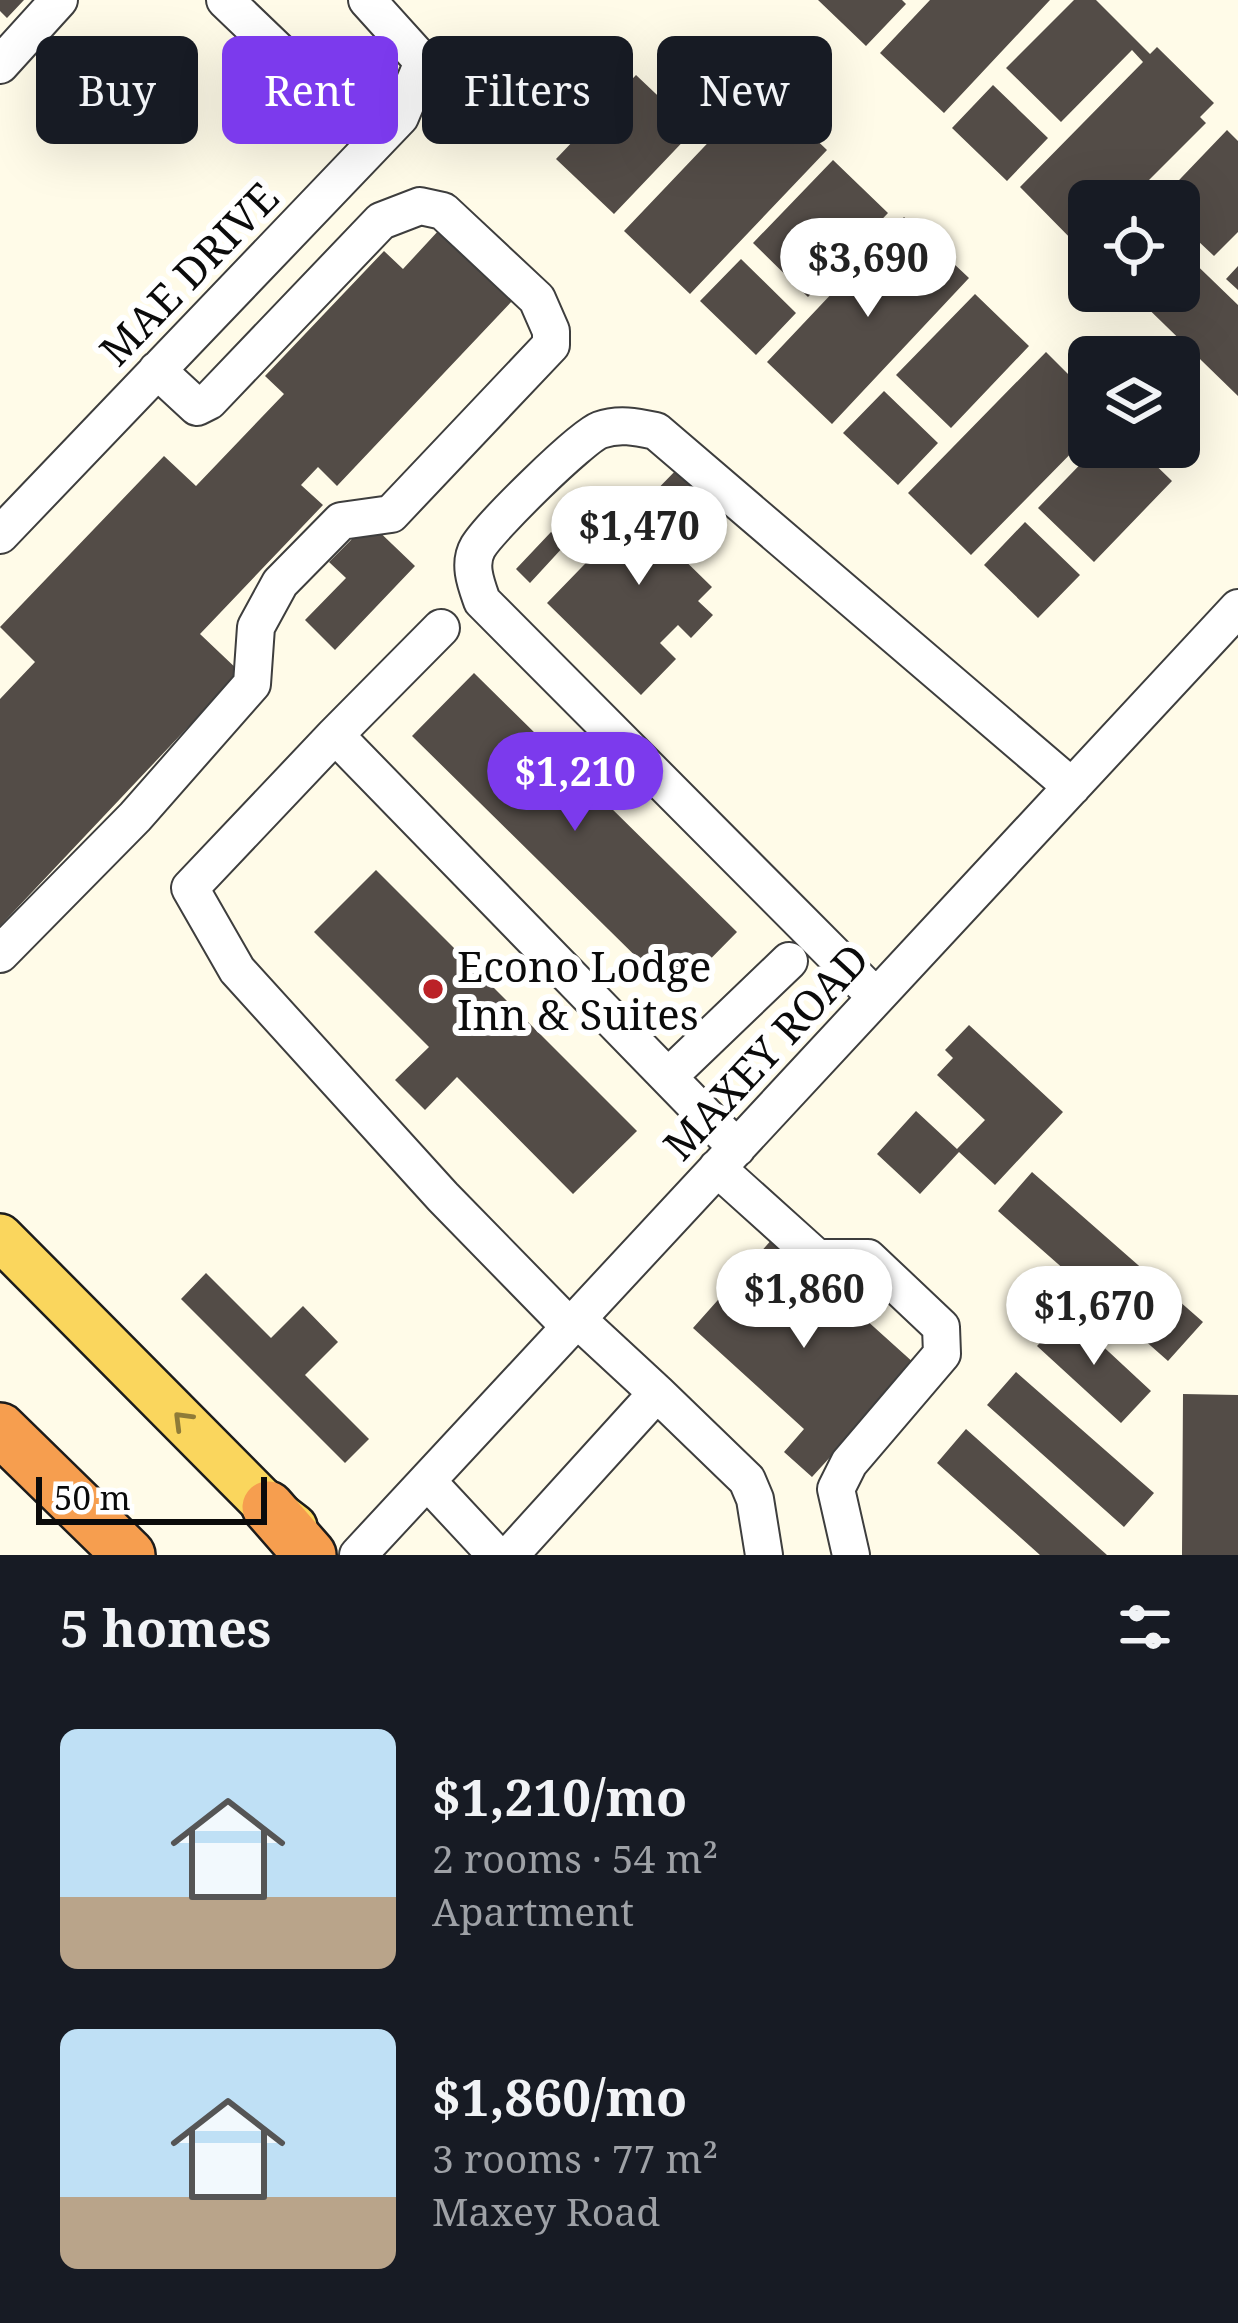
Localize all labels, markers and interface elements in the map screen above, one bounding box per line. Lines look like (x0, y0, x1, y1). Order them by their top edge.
chip: Buy (36, 36, 198, 144)
chip: Rent (222, 36, 398, 144)
chip: Filters (422, 36, 633, 144)
chip: New (657, 36, 832, 144)
street label: MAE DRIVE (86, 169, 290, 377)
map controls (1068, 180, 1200, 468)
button: locate (1068, 180, 1200, 312)
pin: $3,690 (770, 218, 966, 320)
text: $3,690 (807, 230, 929, 283)
button: layers (1068, 336, 1200, 468)
pin: $1,470 (541, 486, 737, 588)
text: $1,470 (578, 498, 700, 551)
pin: $1,210 (477, 732, 673, 834)
text: $1,210 (514, 744, 636, 797)
street label: MAXEY ROAD (650, 930, 880, 1172)
place label: Econo Lodge Inn & Suites (457, 937, 712, 1042)
marker: Econo Lodge Inn & Suites (420, 976, 446, 1002)
pin: $1,860 (706, 1249, 902, 1351)
text: $1,860 (743, 1261, 865, 1314)
pin: $1,670 (996, 1266, 1192, 1368)
text: $1,670 (1033, 1278, 1155, 1331)
one-way arrow (174, 1412, 196, 1434)
scale bar (36, 1471, 267, 1524)
text: 50 m (54, 1475, 131, 1520)
text: 5 homes (60, 1592, 271, 1662)
icon: filters (1112, 1594, 1178, 1660)
text: $1,210/mo (432, 1761, 687, 1831)
icon: home (156, 1777, 300, 1921)
text: 2 rooms · 54 m² (432, 1831, 718, 1884)
text: Apartment (432, 1884, 634, 1937)
text: $1,860/mo (432, 2061, 687, 2131)
icon: home (156, 2077, 300, 2221)
text: 3 rooms · 77 m² (432, 2131, 718, 2184)
text: Maxey Road (432, 2184, 660, 2237)

